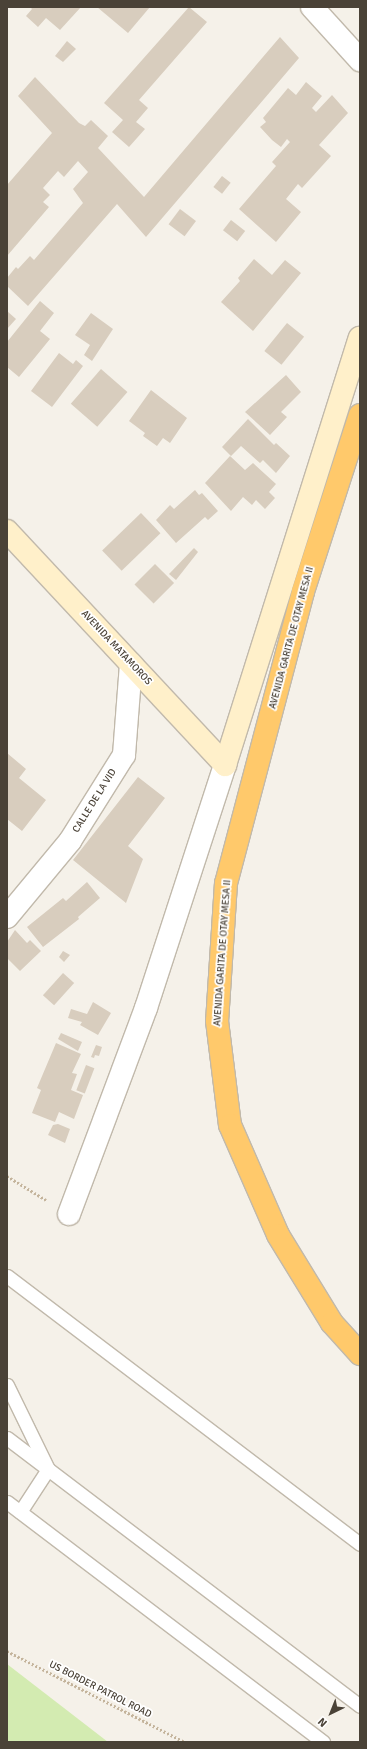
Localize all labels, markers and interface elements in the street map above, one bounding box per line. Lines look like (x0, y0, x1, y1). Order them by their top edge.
street label: AVENIDA GARITA DE OTAY MESA II (267, 566, 317, 710)
street label: AVENIDA MATAMOROS (78, 608, 154, 688)
street label: CALLE DE LA VID (71, 767, 119, 835)
street label: AVENIDA GARITA DE OTAY MESA II (212, 879, 234, 1027)
street label: US BORDER PATROL ROAD (47, 1659, 153, 1721)
north arrow (311, 1693, 351, 1733)
text: N (315, 1715, 330, 1730)

